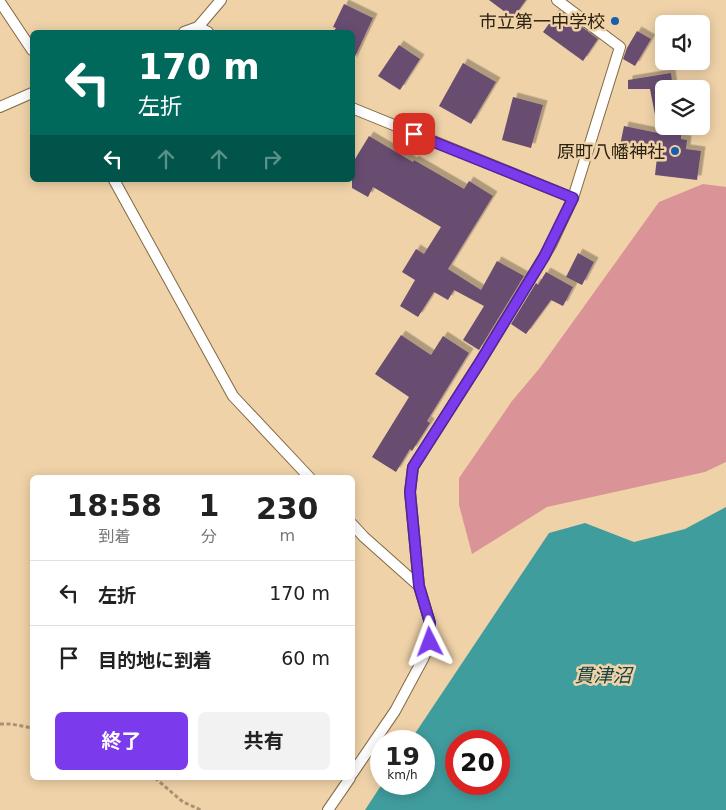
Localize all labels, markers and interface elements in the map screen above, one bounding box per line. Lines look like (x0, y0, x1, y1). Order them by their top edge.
place label: 市立第一中学校 (479, 11, 605, 32)
marker: 市立第一中学校 (609, 15, 621, 27)
map controls (655, 15, 710, 135)
button: sound (655, 15, 710, 70)
text: 170 m (138, 47, 260, 87)
icon: left (55, 50, 120, 115)
button: layers (655, 80, 710, 135)
text: 左折 (138, 94, 182, 119)
pin (393, 113, 435, 155)
icon: arrive (400, 120, 428, 148)
place label: 原町八幡神社 (557, 141, 665, 162)
icon: left (99, 145, 127, 173)
icon: ahead (152, 145, 180, 173)
icon: ahead (205, 145, 233, 173)
icon: right (258, 145, 286, 173)
marker: 原町八幡神社 (669, 145, 681, 157)
text: 18:58 (67, 488, 162, 523)
text: 1 (199, 488, 219, 523)
text: 230 (256, 491, 319, 526)
text: m (279, 526, 295, 545)
text: 到着 (98, 527, 130, 546)
text: 分 (201, 527, 217, 546)
icon: left (55, 579, 83, 607)
text: 170 m (269, 582, 330, 604)
text: 左折 (98, 584, 136, 606)
position arrow (403, 615, 455, 667)
icon: arrive (55, 644, 83, 672)
text: 60 m (281, 647, 330, 669)
text: 目的地に到着 (98, 649, 212, 671)
water label: 貫津沼 (574, 664, 634, 686)
button: 終了 (55, 712, 188, 770)
button: 共有 (198, 712, 330, 770)
speed limit sign: 20 (445, 730, 510, 795)
text: 19 (385, 742, 420, 771)
text: km/h (387, 768, 418, 782)

